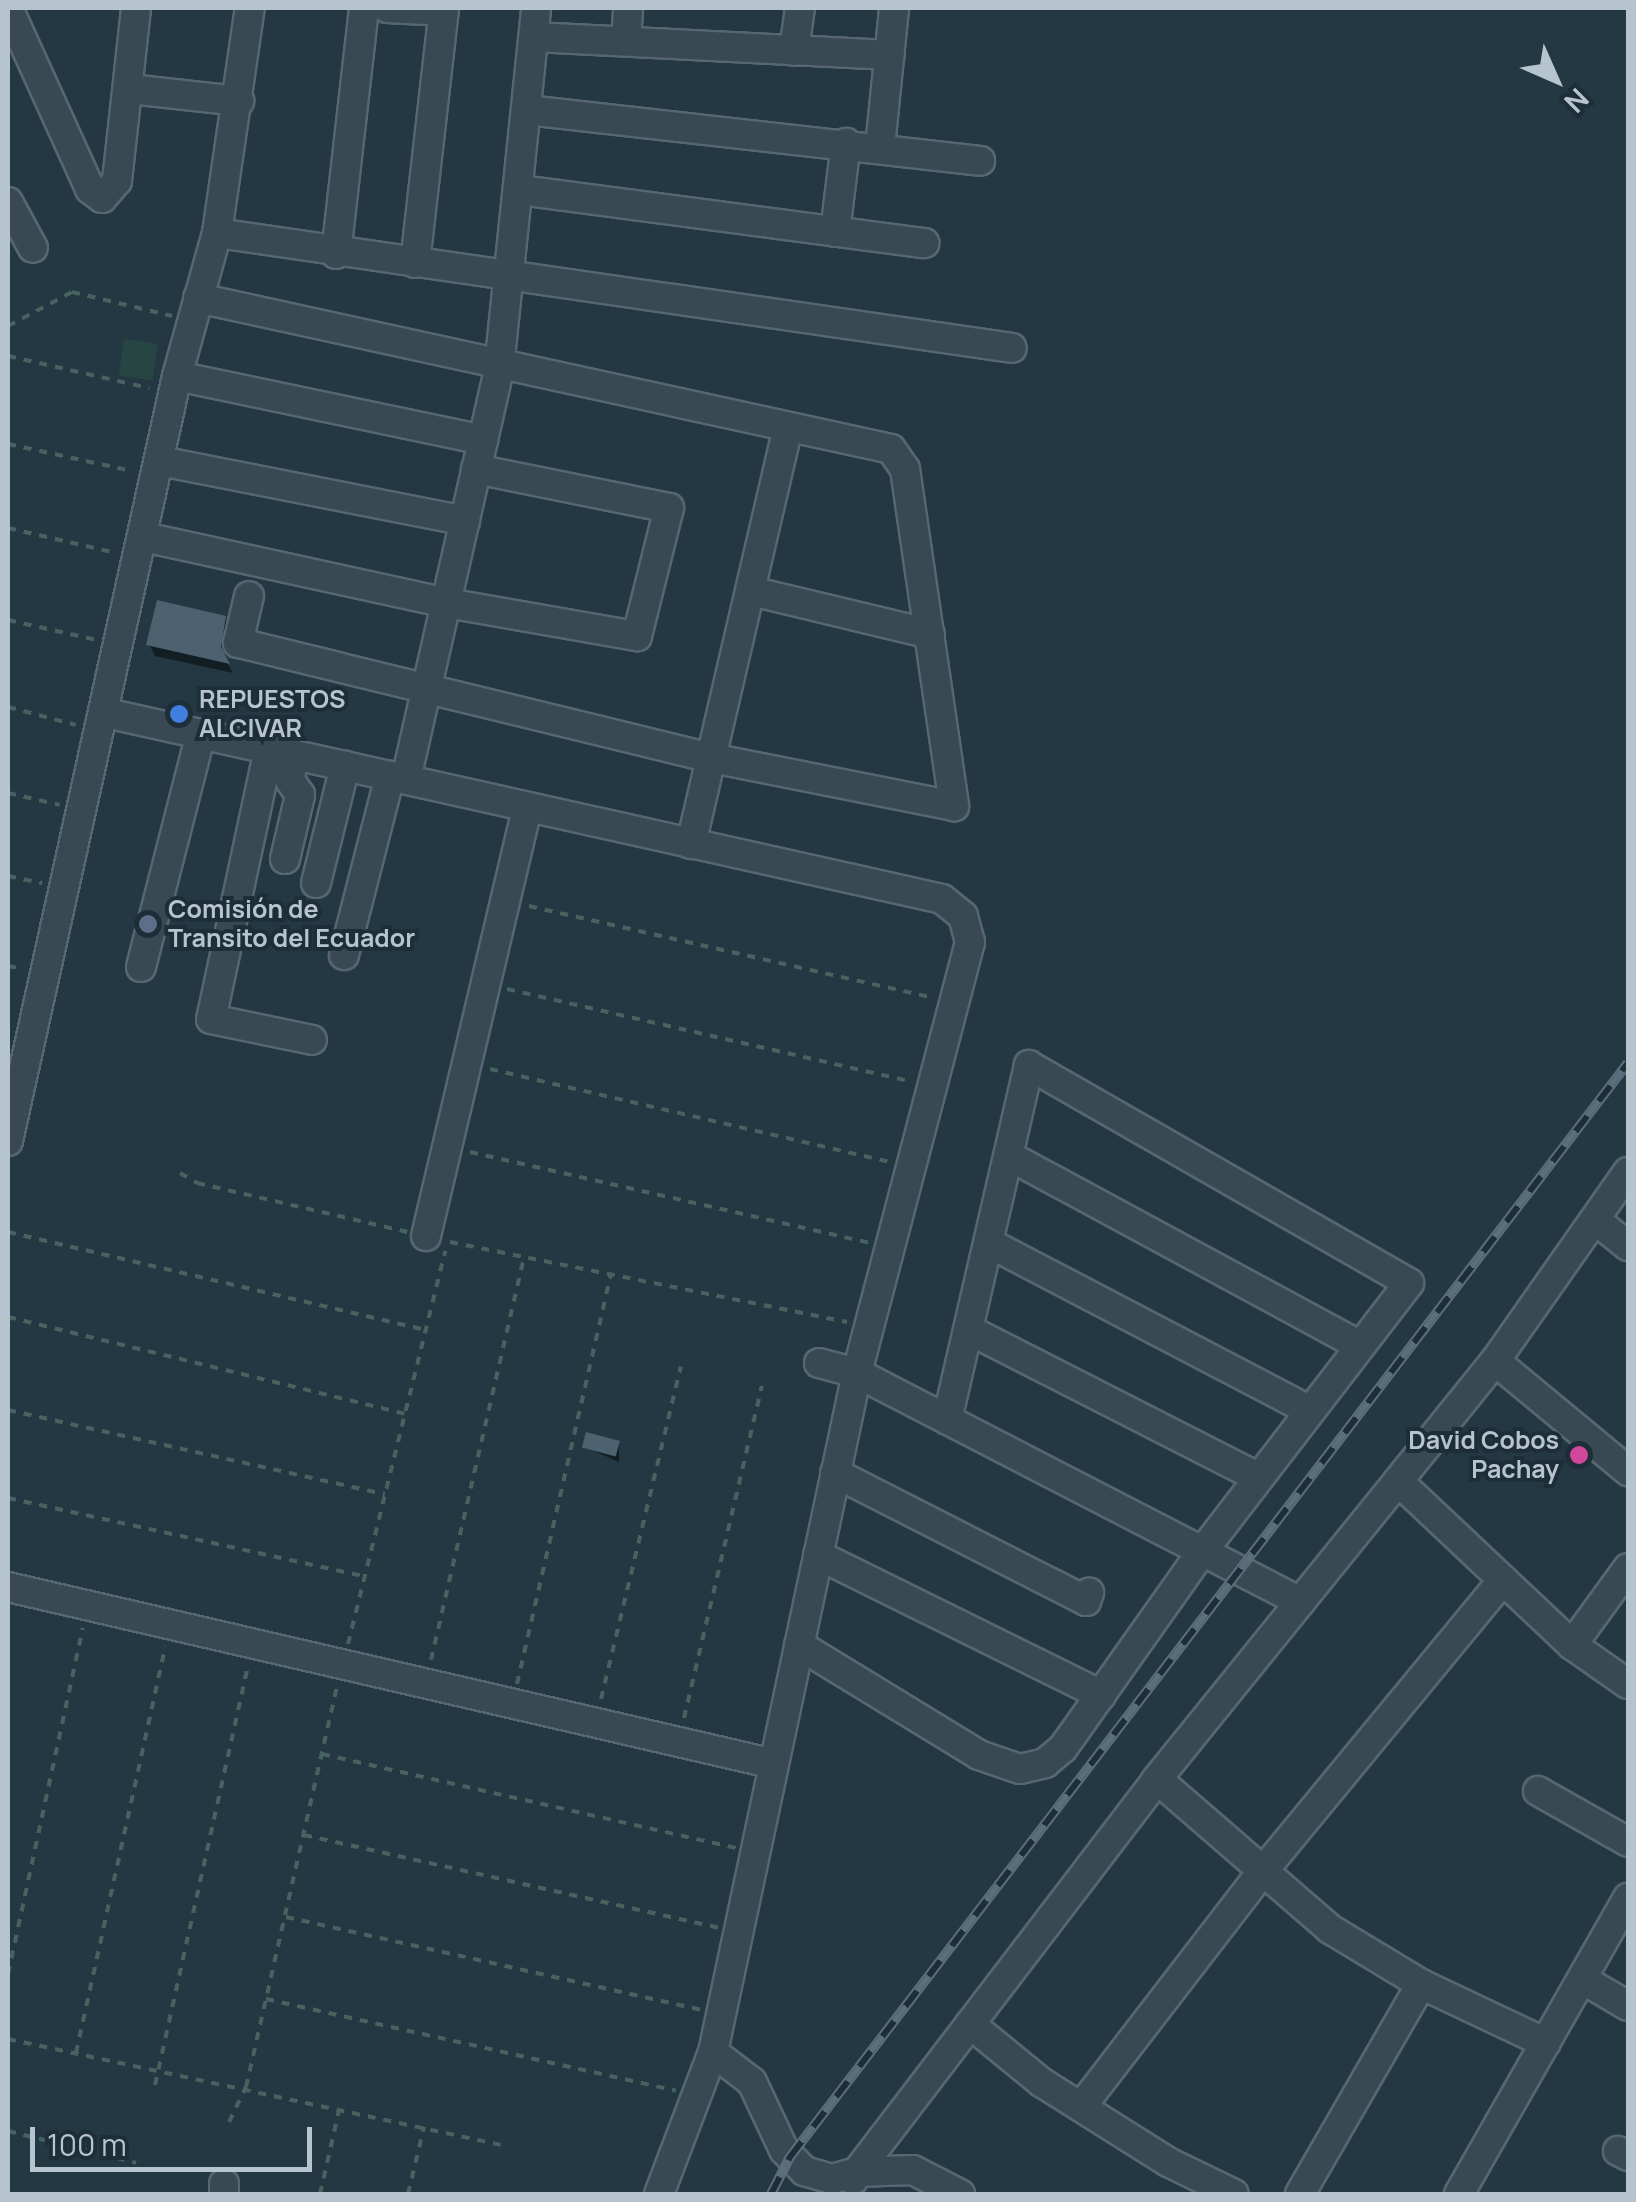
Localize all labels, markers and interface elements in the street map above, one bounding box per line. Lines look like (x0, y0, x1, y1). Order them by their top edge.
north arrow (1506, 30, 1606, 130)
text: N (1557, 81, 1598, 122)
place label: REPUESTOS ALCIVAR (199, 685, 345, 744)
marker: REPUESTOS ALCIVAR (168, 703, 190, 725)
place label: Comisión de Transito del Ecuador (168, 895, 415, 954)
marker: Comisión de Transito del Ecuador (137, 913, 159, 935)
place label: David Cobos Pachay (1408, 1426, 1559, 1485)
marker: David Cobos Pachay (1568, 1444, 1590, 1466)
scale bar (35, 2107, 318, 2169)
text: 100 m (47, 2124, 127, 2165)

